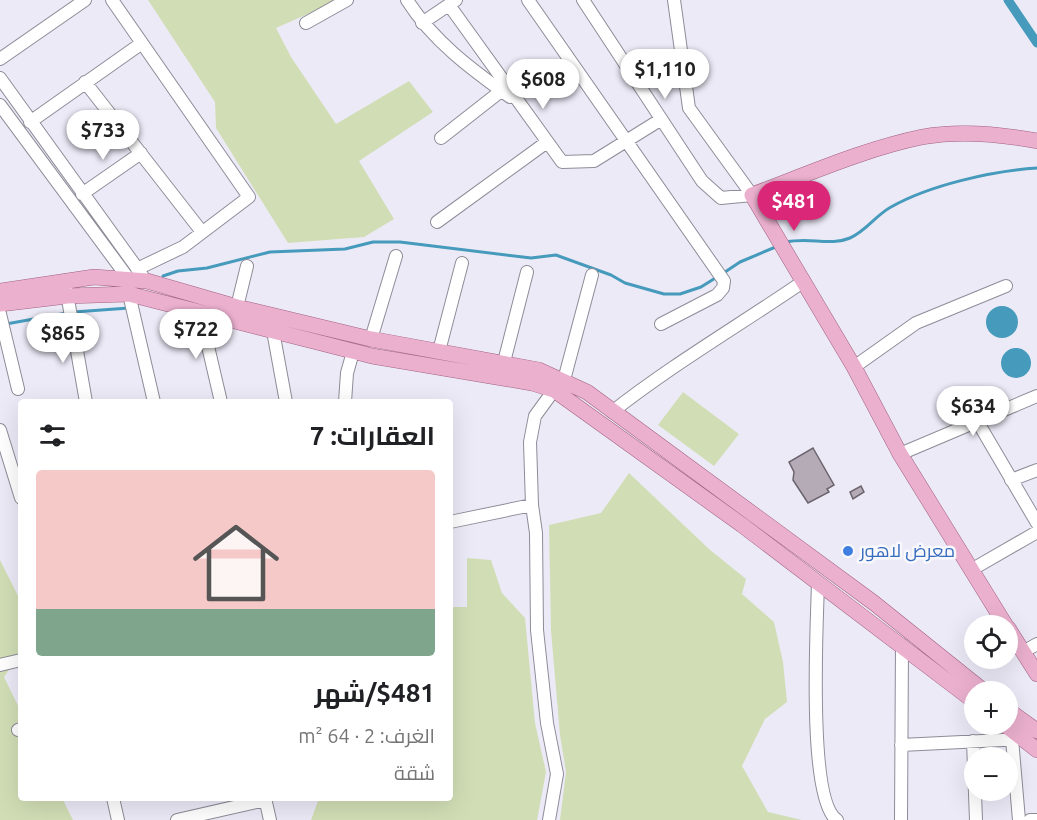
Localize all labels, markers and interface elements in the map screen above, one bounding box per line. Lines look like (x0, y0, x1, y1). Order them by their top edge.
pin: $1,110 (616, 49, 714, 100)
text: $1,110 (634, 57, 696, 80)
pin: $608 (507, 59, 579, 110)
text: $608 (520, 67, 566, 90)
pin: $733 (67, 110, 139, 161)
text: $733 (80, 118, 126, 141)
pin: $481 (758, 181, 830, 232)
text: $481 (771, 189, 817, 212)
pin: $722 (160, 309, 232, 360)
pin: $865 (27, 313, 99, 364)
text: $722 (173, 317, 219, 340)
text: $865 (40, 321, 86, 344)
pin: $634 (937, 386, 1009, 437)
text: $634 (950, 394, 996, 417)
icon: filters (36, 419, 69, 452)
text: العقارات: 7 (310, 421, 435, 450)
icon: home (182, 509, 290, 617)
place label: معرض لاهور (859, 540, 955, 562)
marker: معرض لاهور (841, 544, 855, 558)
map controls (964, 615, 1018, 801)
button: locate (964, 615, 1018, 669)
text: $481/شهر (315, 678, 435, 707)
button: + (964, 681, 1018, 735)
text: الغرف: 2 · 64 m² (298, 724, 435, 747)
button: − (964, 747, 1018, 801)
text: شقة (394, 761, 435, 784)

